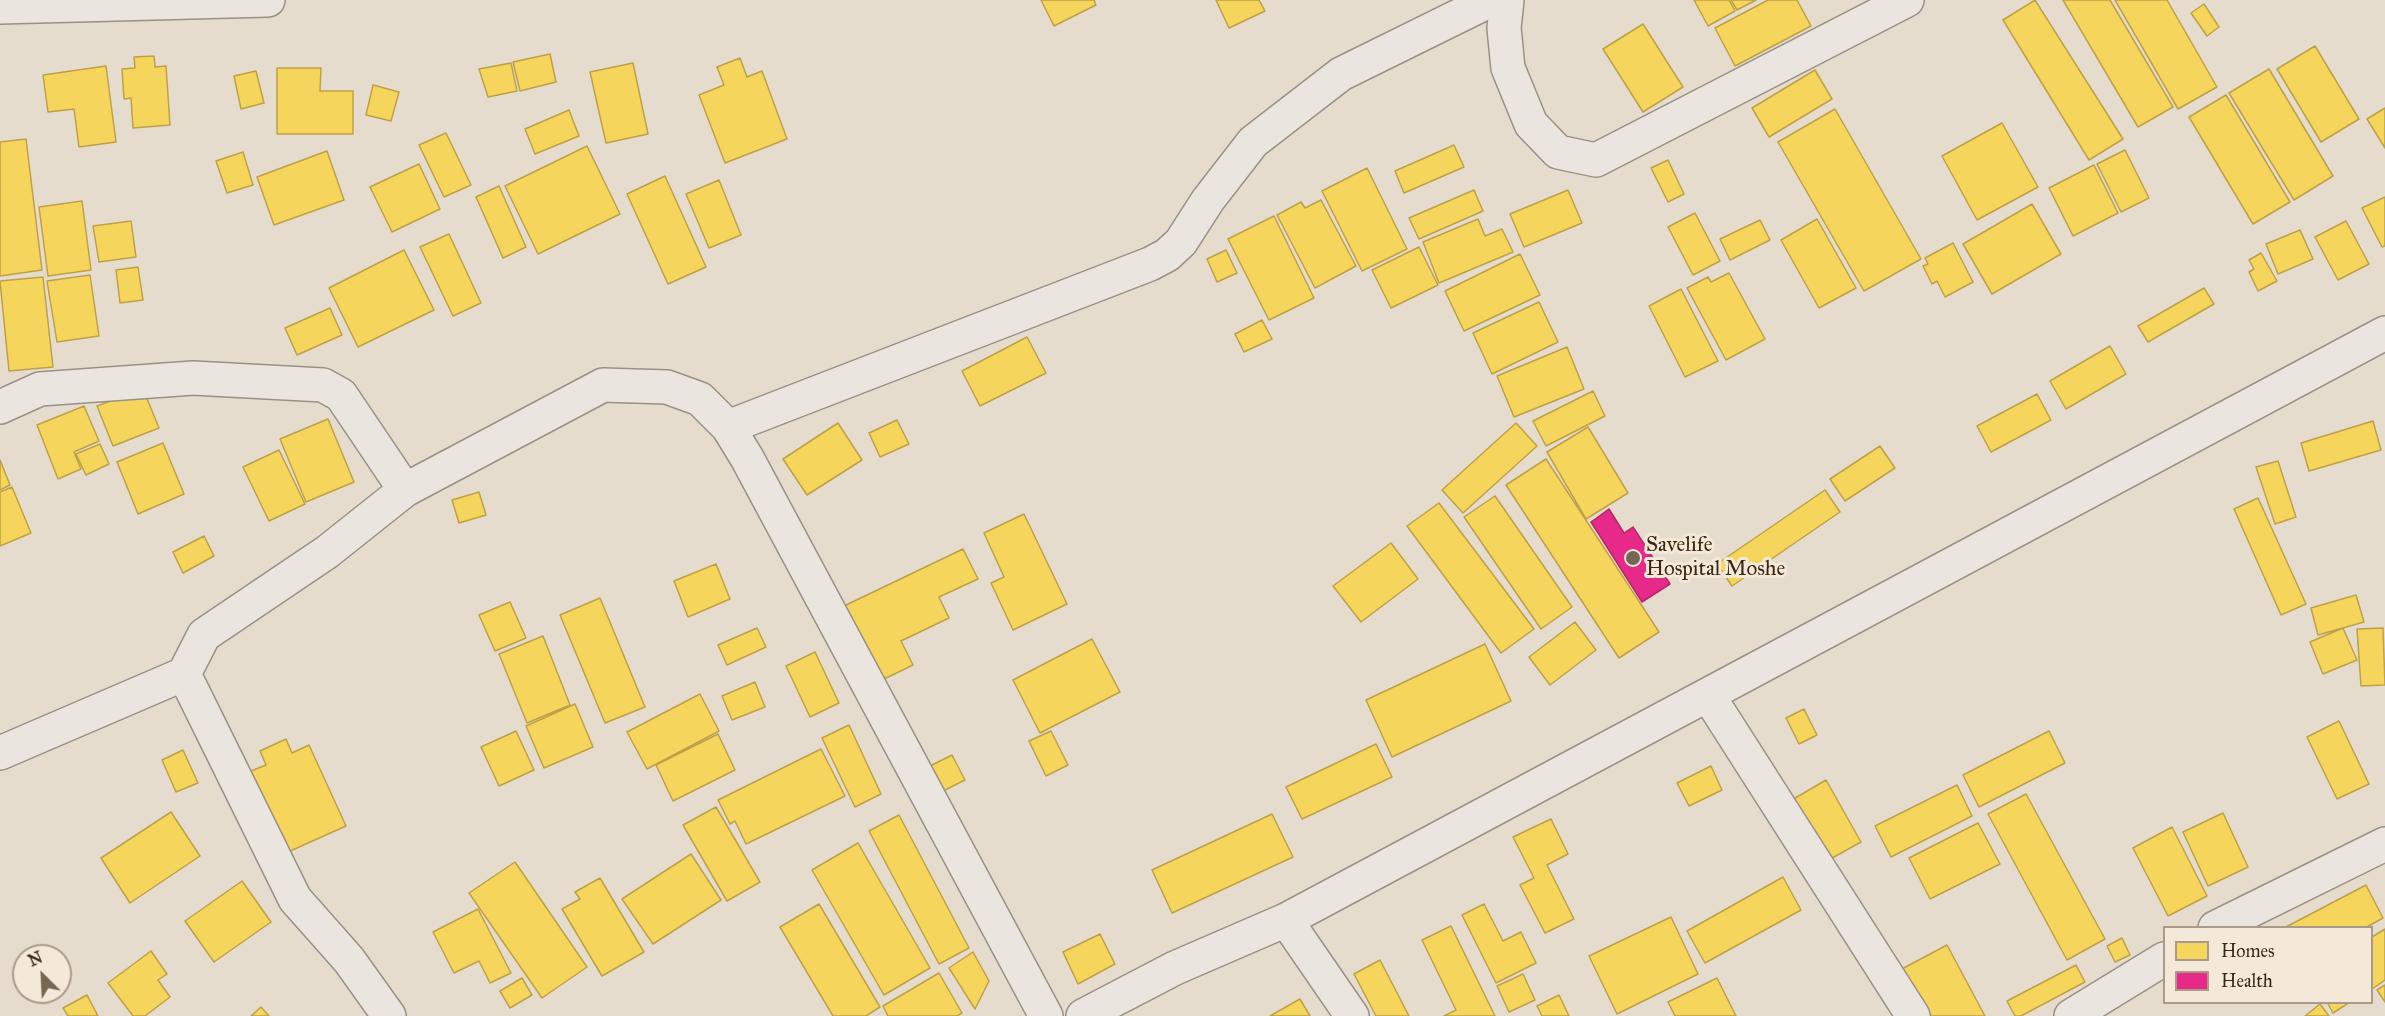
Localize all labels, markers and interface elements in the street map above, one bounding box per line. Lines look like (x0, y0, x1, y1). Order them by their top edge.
place label: Savelife Hospital Moshe (1646, 533, 1785, 583)
marker: Savelife Hospital Moshe (1624, 549, 1642, 567)
legend (2163, 926, 2373, 1004)
text: Homes (2221, 940, 2275, 962)
north arrow (12, 944, 72, 1004)
text: N (25, 947, 45, 970)
text: Health (2221, 970, 2273, 992)

